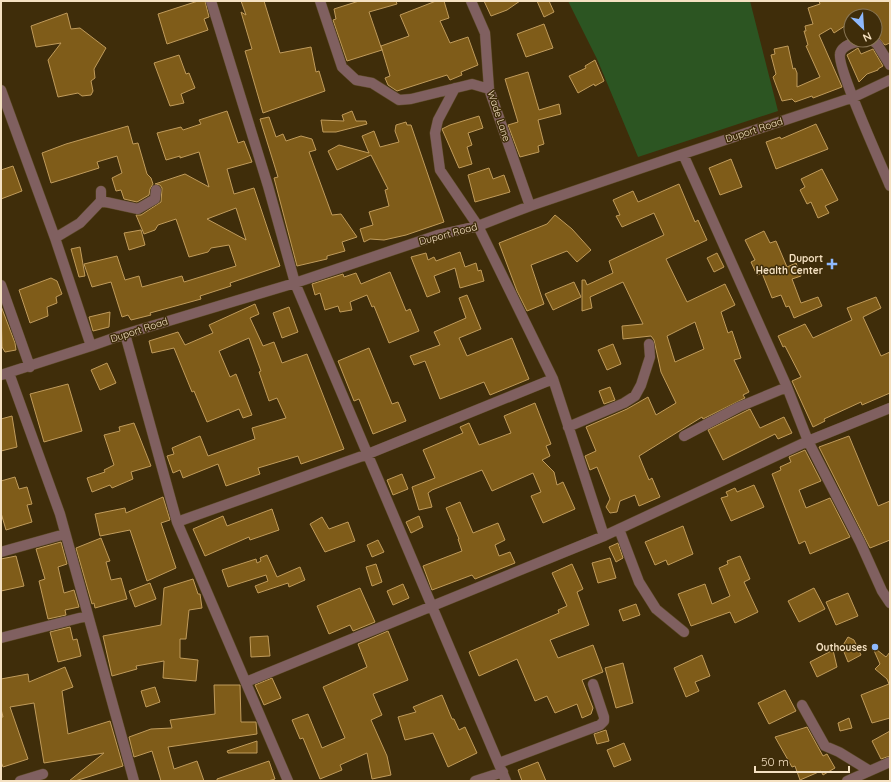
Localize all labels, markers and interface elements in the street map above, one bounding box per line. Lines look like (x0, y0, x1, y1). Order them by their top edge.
north arrow (843, 8, 883, 48)
text: N (861, 29, 874, 45)
street label: Wade Lane (485, 89, 513, 143)
street label: Duport Road (724, 115, 784, 145)
street label: Duport Road (417, 220, 479, 248)
place label: Duport Health Center (756, 252, 824, 277)
marker: Duport Health Center (826, 258, 838, 270)
street label: Duport Road (109, 315, 169, 345)
place label: Outhouses (816, 641, 867, 654)
marker: Outhouses (870, 642, 880, 652)
scale bar (755, 748, 849, 774)
text: 50 m (761, 754, 789, 769)

